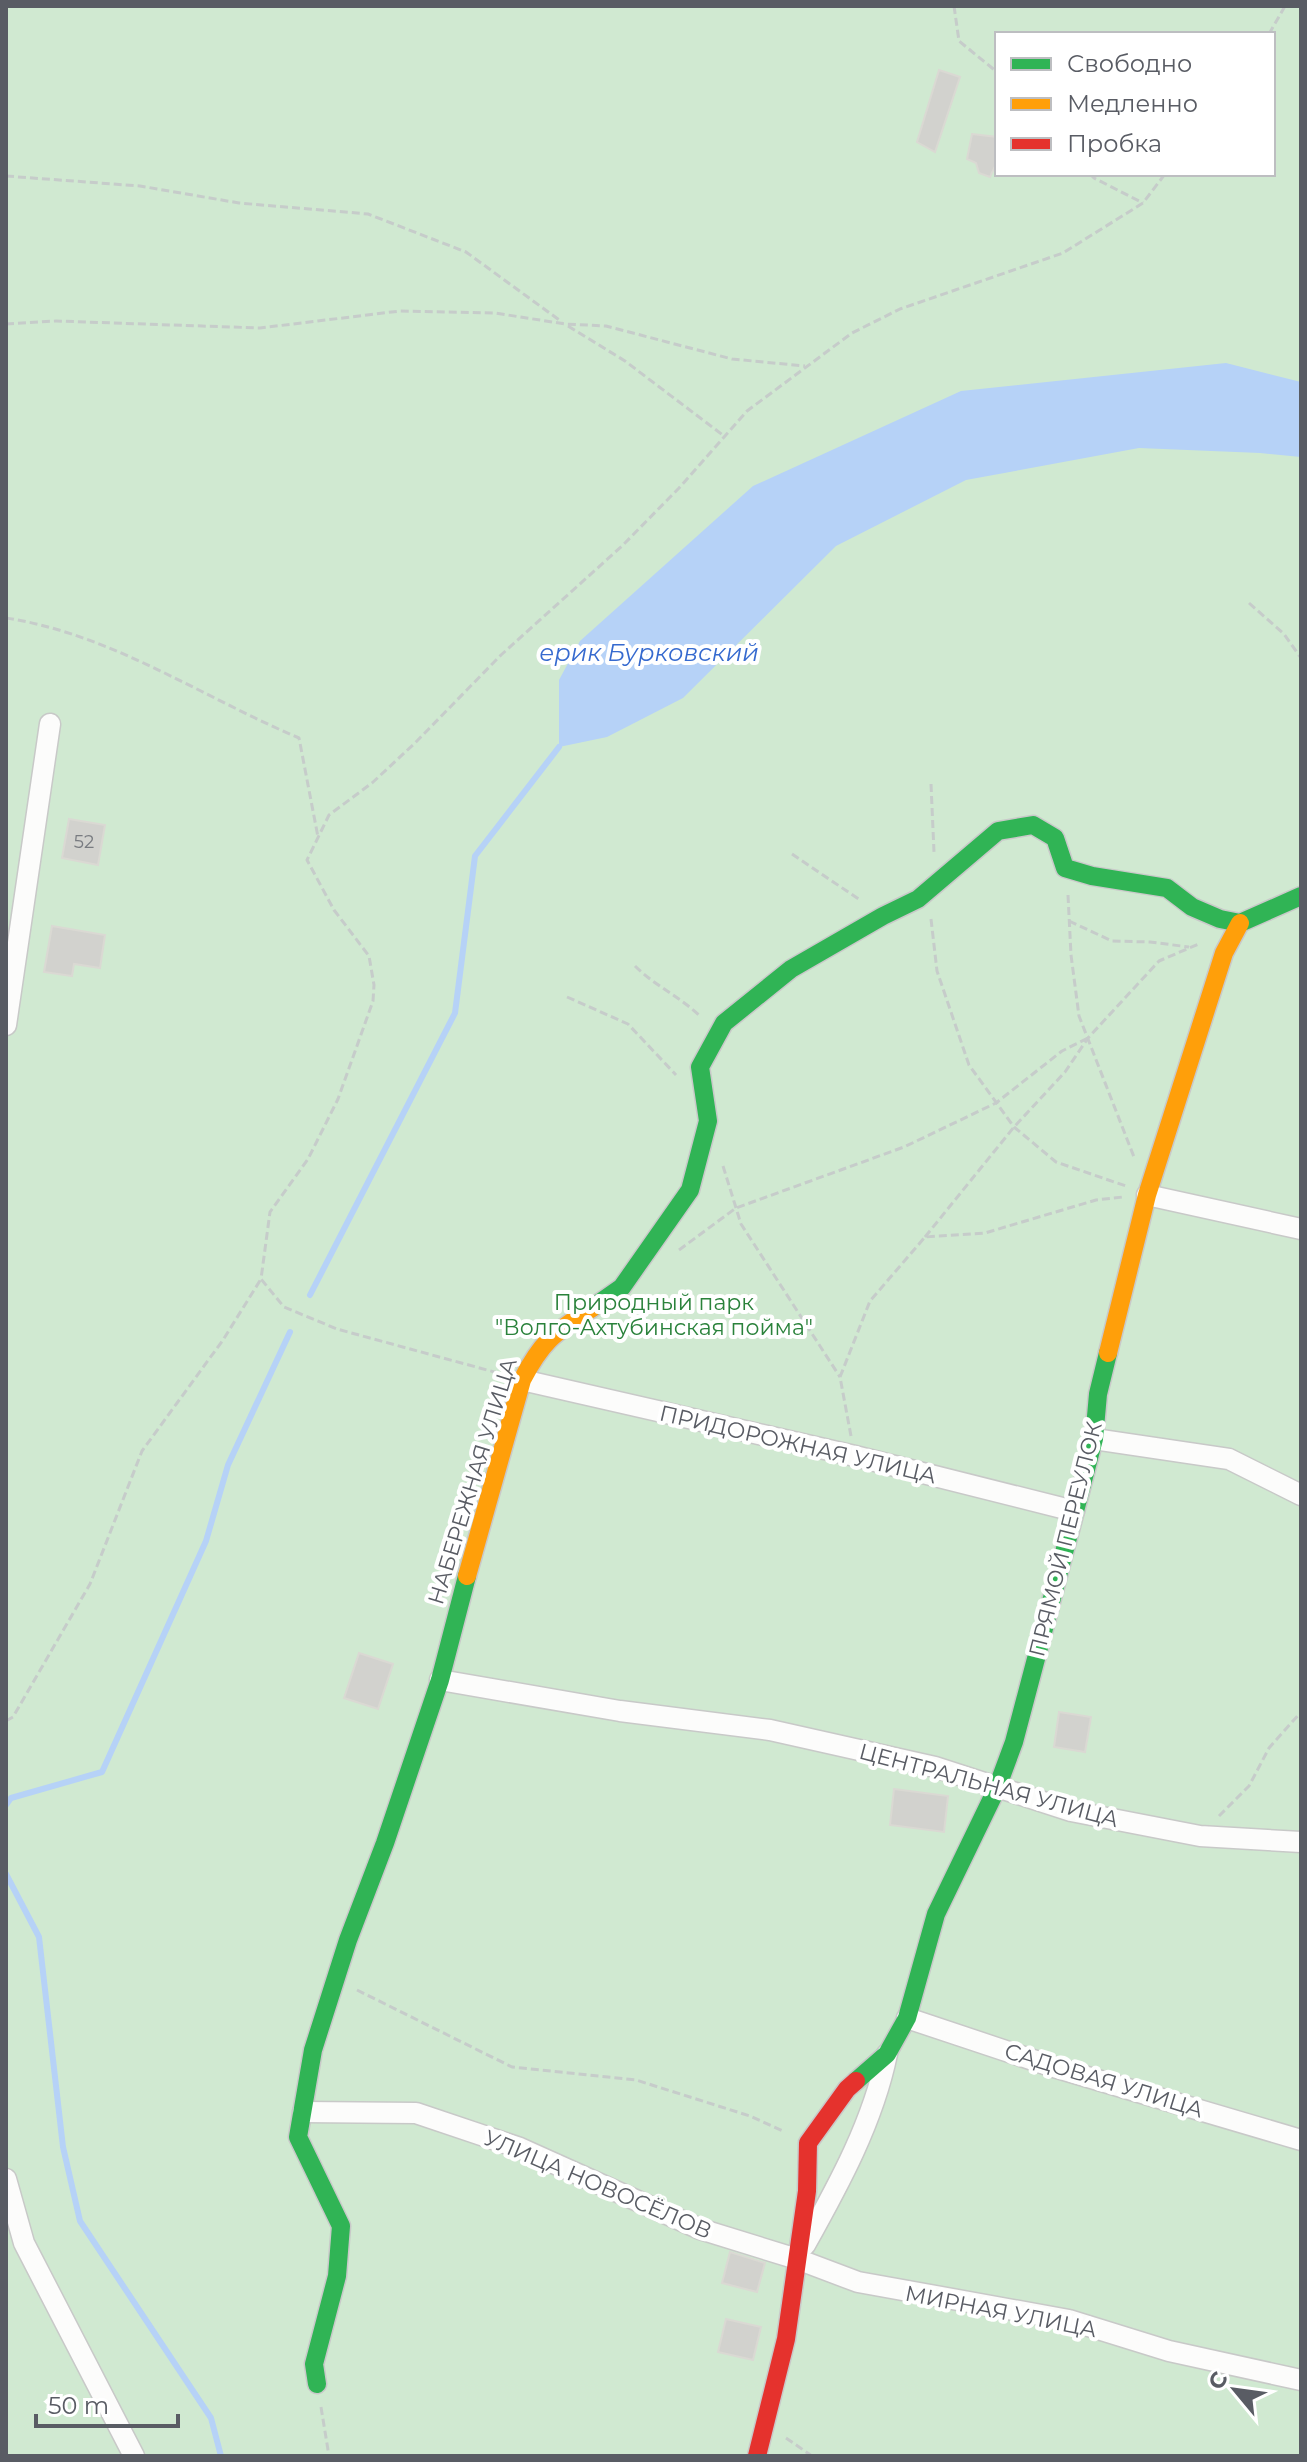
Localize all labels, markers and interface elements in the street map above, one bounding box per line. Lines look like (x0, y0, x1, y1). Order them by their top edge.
legend (995, 32, 1275, 176)
text: Свободно (1067, 49, 1192, 78)
text: Медленно (1067, 89, 1198, 118)
text: Пробка (1067, 129, 1162, 158)
water label: ерик Бурковский (539, 638, 759, 667)
house number: 52 (74, 831, 94, 853)
park label: Природный парк "Волго-Ахтубинская пойма" (495, 1289, 813, 1341)
street label: НАБЕРЕЖНАЯ УЛИЦА (422, 1354, 523, 1608)
street label: ПРИДОРОЖНАЯ УЛИЦА (657, 1399, 940, 1490)
street label: ПРЯМОЙ ПЕРЕУЛОК (1023, 1419, 1108, 1659)
street label: ЦЕНТРАЛЬНАЯ УЛИЦА (856, 1738, 1122, 1833)
street label: САДОВАЯ УЛИЦА (1001, 2037, 1207, 2124)
street label: УЛИЦА НОВОСЁЛОВ (480, 2124, 716, 2245)
street label: МИРНАЯ УЛИЦА (903, 2280, 1100, 2343)
north arrow (1195, 2350, 1275, 2430)
text: С (1202, 2367, 1234, 2394)
scale bar (36, 2378, 178, 2428)
text: 50 m (48, 2391, 109, 2420)

